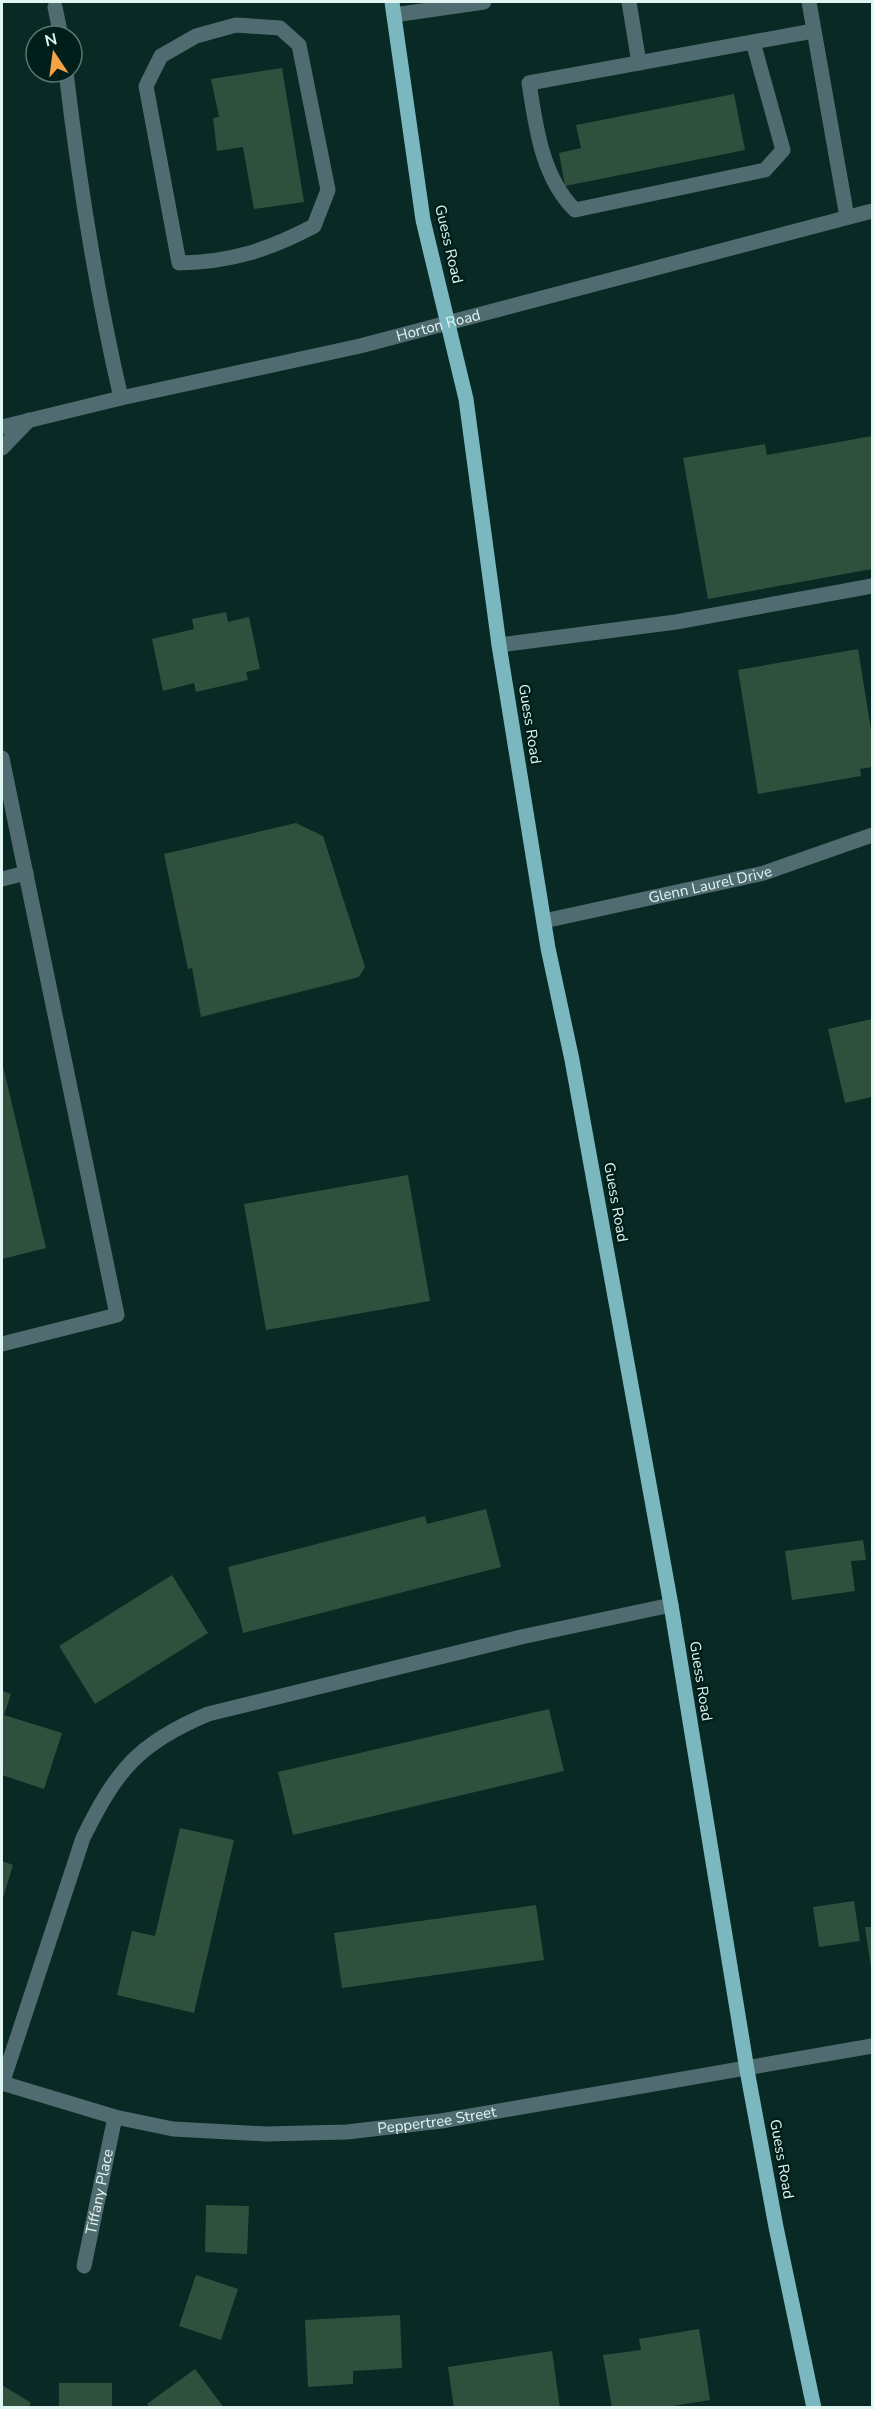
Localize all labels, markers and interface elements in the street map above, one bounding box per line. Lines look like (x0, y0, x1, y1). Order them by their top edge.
north arrow (24, 24, 84, 84)
text: N (43, 28, 59, 52)
street label: Guess Road (430, 203, 468, 285)
street label: Horton Road (394, 305, 483, 346)
street label: Guess Road (514, 683, 546, 765)
street label: Glenn Laurel Drive (646, 861, 775, 908)
street label: Guess Road (599, 1161, 633, 1243)
street label: Guess Road (685, 1640, 717, 1722)
street label: Peppertree Street (376, 2101, 498, 2138)
street label: Guess Road (765, 2118, 799, 2200)
street label: Tiffany Place (81, 2147, 118, 2236)

